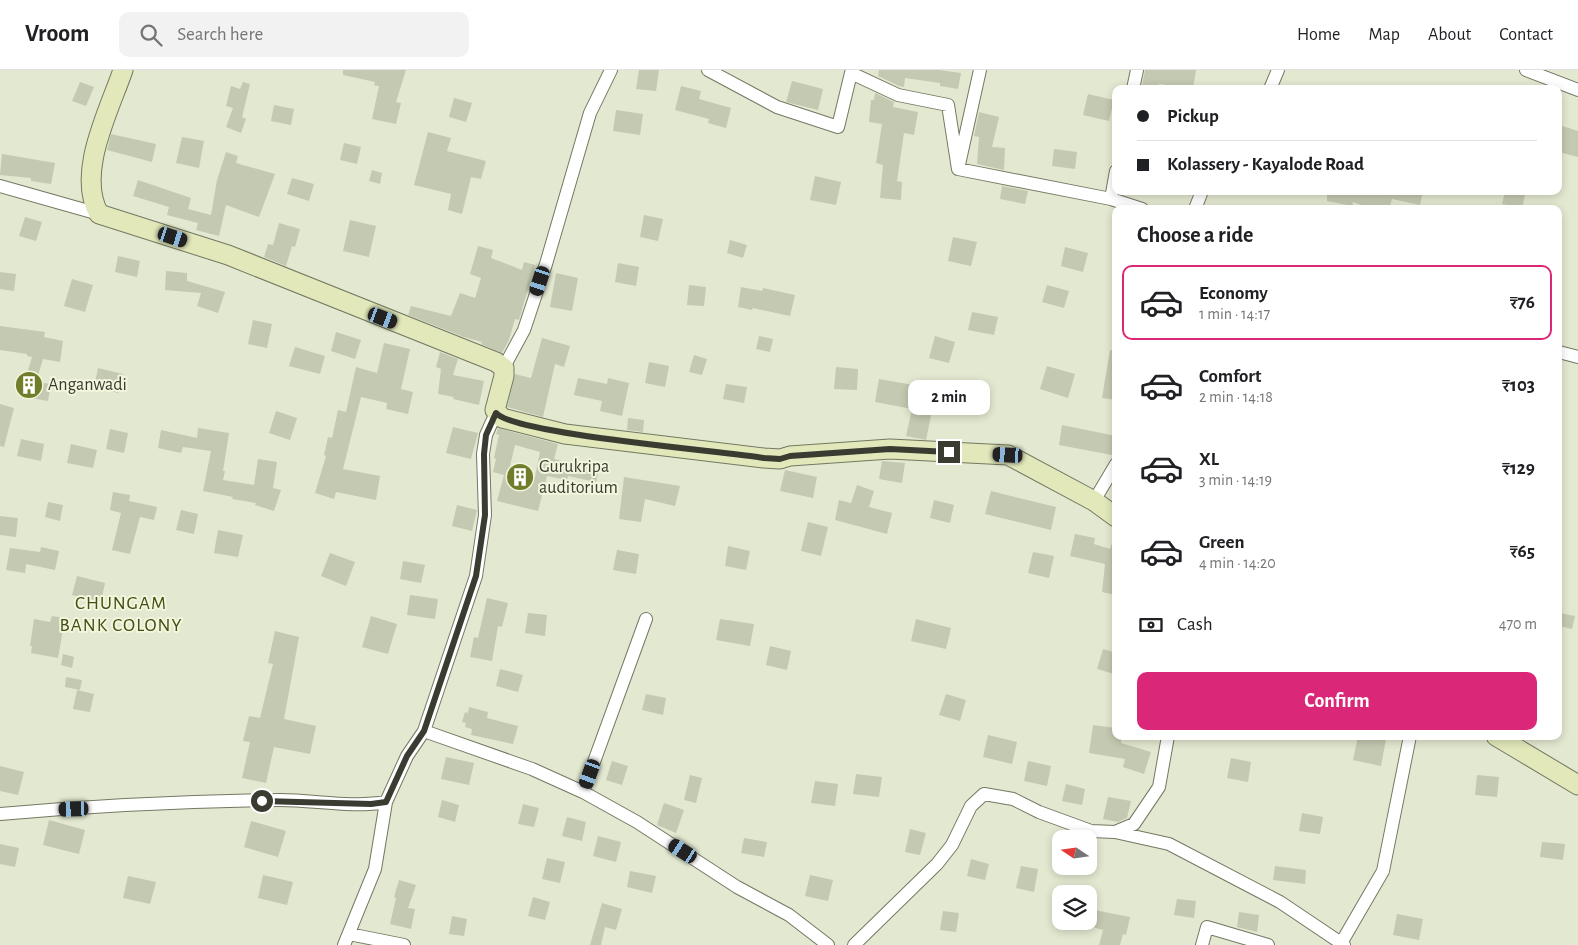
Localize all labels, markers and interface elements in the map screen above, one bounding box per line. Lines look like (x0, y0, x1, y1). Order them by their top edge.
search box (119, 12, 469, 57)
icon: search (137, 21, 165, 49)
text: Vroom (25, 22, 89, 46)
text: Search here (177, 25, 263, 44)
text: Home (1297, 26, 1340, 44)
text: Map (1368, 26, 1400, 44)
text: About (1428, 26, 1471, 44)
text: Contact (1499, 26, 1553, 44)
text: Pickup (1167, 107, 1219, 126)
text: Kolassery - Kayalode Road (1167, 155, 1364, 174)
text: Choose a ride (1137, 224, 1253, 246)
car (156, 225, 189, 249)
car (528, 264, 551, 298)
icon: car (1139, 280, 1184, 325)
text: Economy (1199, 284, 1268, 303)
text: ₹76 (1510, 293, 1535, 312)
car (366, 306, 399, 330)
text: 1 min · 14:17 (1199, 306, 1270, 322)
icon: car (1139, 363, 1184, 408)
text: Comfort (1199, 367, 1261, 386)
building icon: Anganwadi (14, 370, 44, 400)
place label: Anganwadi (48, 376, 127, 394)
text: ₹103 (1502, 376, 1535, 395)
callout: 2 min (908, 380, 990, 414)
text: 2 min (931, 389, 967, 405)
text: 2 min · 14:18 (1199, 389, 1273, 405)
route end (938, 441, 960, 463)
icon: car (1139, 446, 1184, 491)
car (992, 447, 1023, 463)
text: XL (1199, 450, 1219, 469)
place label: Gurukripa auditorium (539, 458, 618, 497)
text: ₹129 (1502, 459, 1535, 478)
building icon: Gurukripa auditorium (505, 462, 535, 492)
text: 3 min · 14:19 (1199, 472, 1272, 488)
icon: car (1139, 529, 1184, 574)
text: Green (1199, 533, 1245, 552)
text: ₹65 (1510, 542, 1535, 561)
text: 4 min · 14:20 (1199, 555, 1276, 571)
district label: CHUNGAM BANK COLONY (60, 594, 182, 635)
icon: cash (1137, 611, 1165, 639)
text: Cash (1177, 615, 1213, 634)
text: 470 m (1499, 616, 1537, 632)
button: Confirm (1137, 672, 1537, 730)
car (577, 757, 602, 791)
route start (251, 790, 273, 812)
car (58, 801, 89, 817)
north arrow (1052, 830, 1098, 875)
map controls (1052, 830, 1097, 930)
car (666, 837, 699, 865)
button: layers (1052, 885, 1097, 930)

